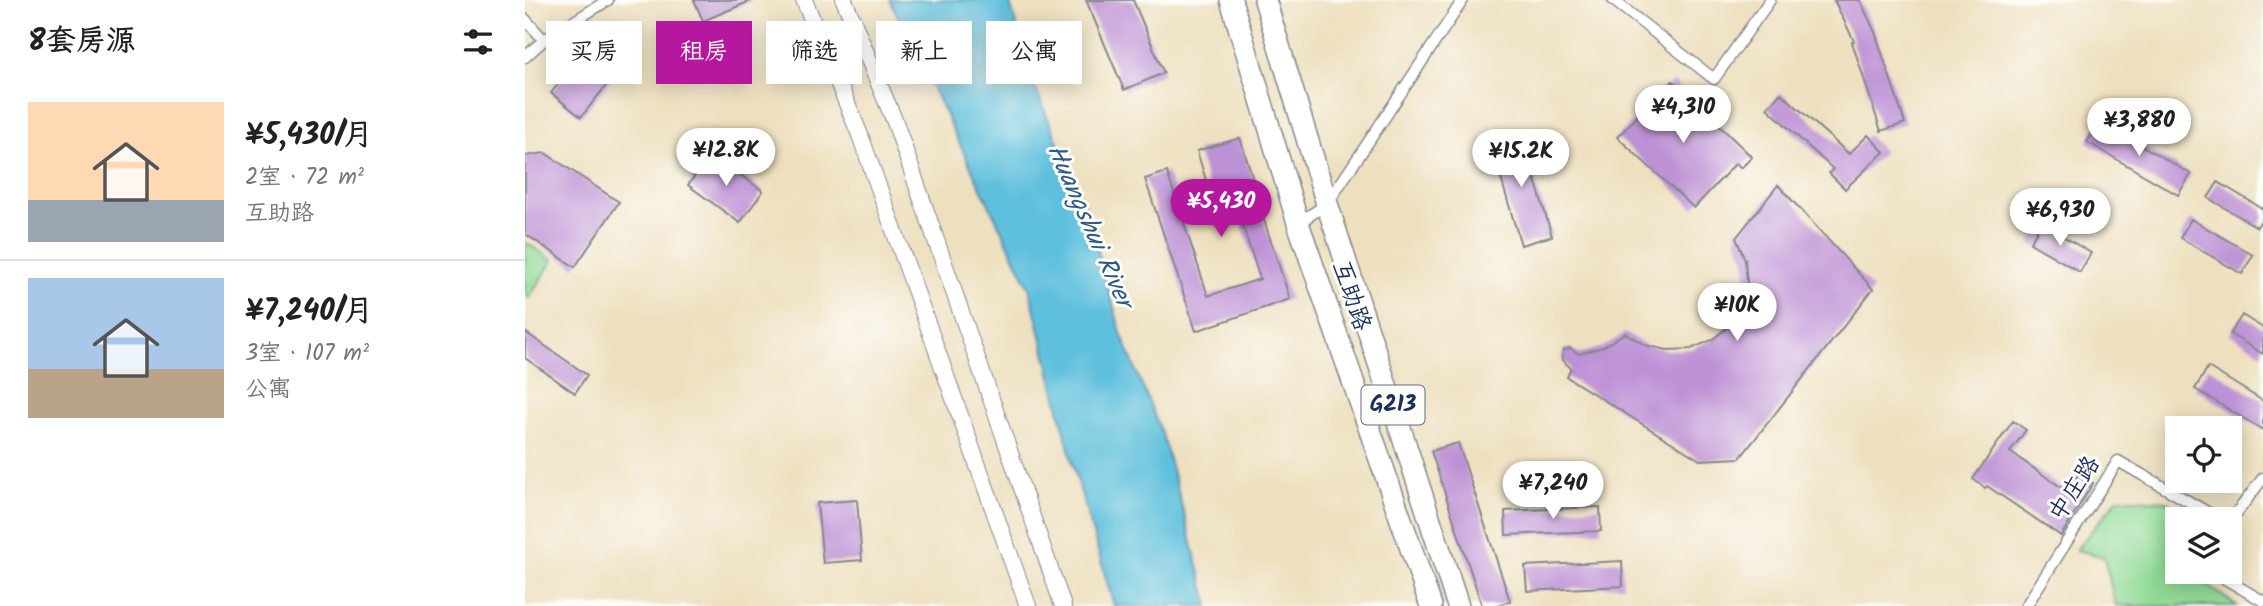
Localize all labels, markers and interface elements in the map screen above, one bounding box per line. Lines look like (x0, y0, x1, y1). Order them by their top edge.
text: 8套房源 (28, 18, 136, 66)
chip: 买房 (546, 21, 642, 84)
chip: 租房 (656, 21, 752, 84)
chip: 筛选 (766, 21, 862, 84)
chip: 新上 (876, 21, 972, 84)
chip: 公寓 (986, 21, 1082, 84)
icon: filters (459, 23, 497, 61)
pin: ¥4,310 (1626, 86, 1740, 145)
text: ¥4,310 (1651, 90, 1715, 126)
pin: ¥3,880 (2082, 99, 2196, 158)
text: ¥3,880 (2103, 103, 2175, 139)
text: ¥5,430/月 (245, 112, 373, 160)
pin: ¥12.8K (669, 128, 783, 188)
icon: home (84, 130, 168, 214)
pin: ¥15.2K (1464, 130, 1578, 189)
text: ¥12.8K (692, 133, 760, 169)
text: ¥15.2K (1488, 134, 1554, 170)
water label: Huangshui River (1034, 137, 1146, 319)
text: 2室 · 72 m² (245, 160, 364, 196)
pin: ¥5,430 (1164, 180, 1278, 239)
text: ¥5,430 (1187, 184, 1255, 220)
pin: ¥6,930 (2003, 188, 2117, 248)
text: ¥6,930 (2026, 193, 2094, 229)
text: 互助路 (245, 196, 314, 232)
street label: 互助路 (1321, 256, 1381, 336)
pin: ¥10K (1696, 284, 1778, 343)
text: ¥7,240/月 (245, 288, 373, 336)
text: ¥10K (1714, 288, 1760, 324)
icon: home (84, 306, 168, 390)
text: 3室 · 107 m² (245, 336, 369, 372)
text: 公寓 (245, 372, 291, 408)
road number: G213 (1361, 386, 1425, 424)
map controls (2165, 416, 2242, 584)
button: locate (2165, 416, 2242, 493)
street label: 中庄路 (2039, 448, 2111, 530)
pin: ¥7,240 (1496, 462, 1610, 521)
text: ¥7,240 (1519, 466, 1587, 502)
button: layers (2165, 507, 2242, 584)

